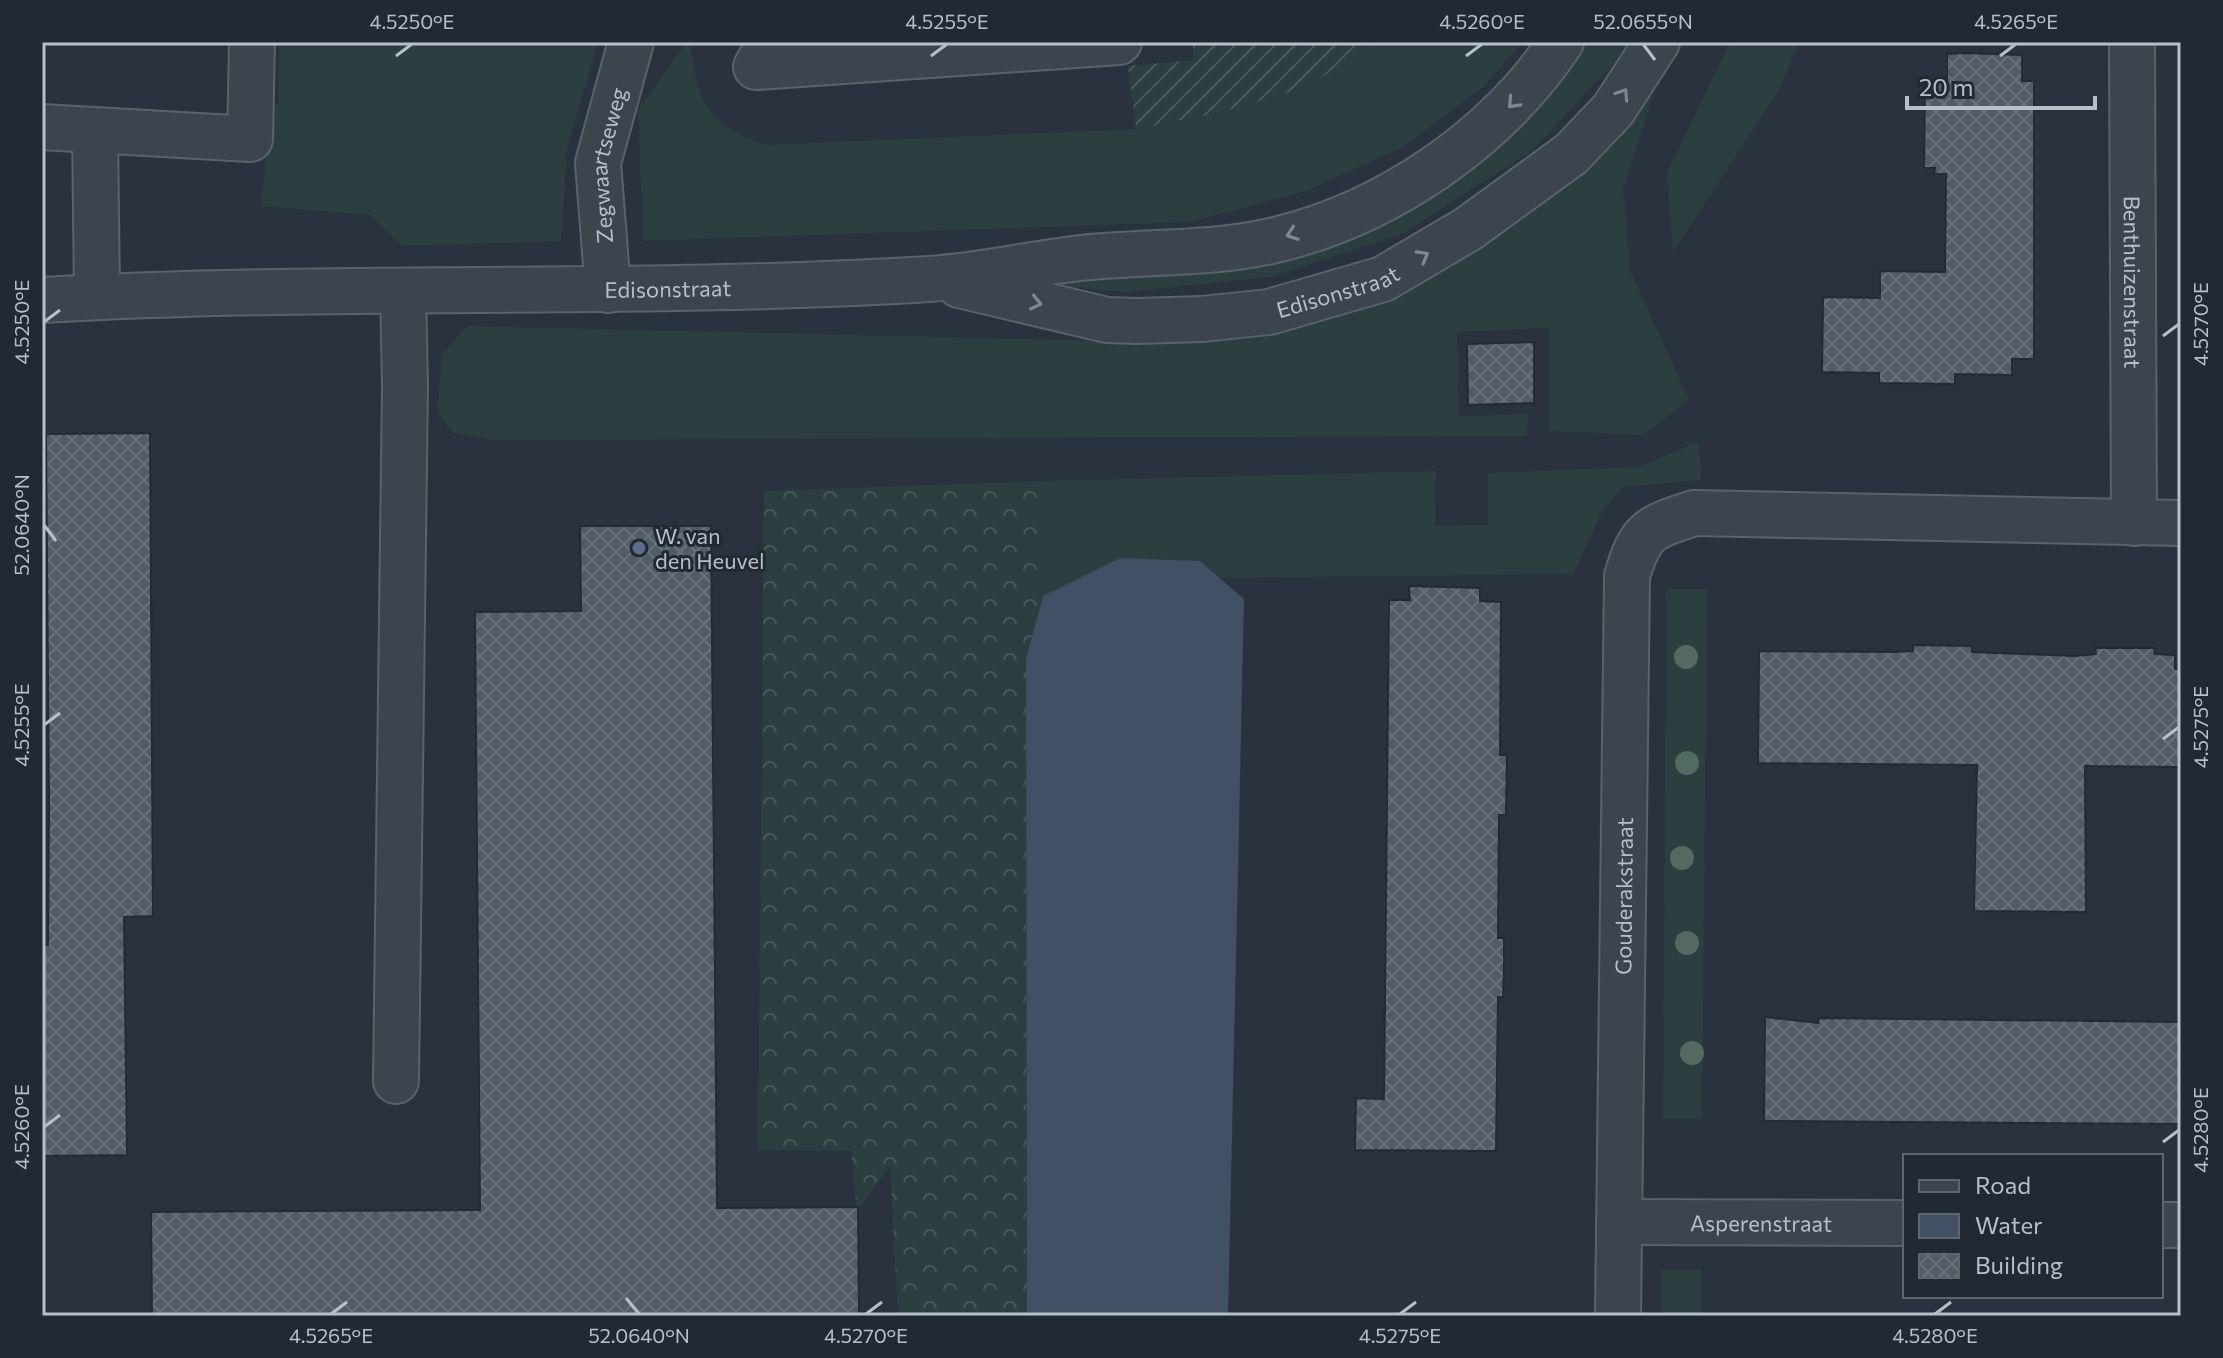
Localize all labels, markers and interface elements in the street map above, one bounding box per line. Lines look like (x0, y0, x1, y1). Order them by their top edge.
text: 4.5250°E (370, 9, 454, 33)
text: 4.5255°E (905, 9, 989, 33)
text: 4.5260°E (1439, 9, 1525, 33)
text: 52.0655°N (1593, 9, 1693, 33)
text: 4.5265°E (1974, 9, 2058, 33)
scale bar (1907, 60, 2095, 110)
text: 20 m (1919, 72, 1973, 101)
street label: Zegwaartseweg (584, 84, 632, 245)
one-way arrow (1613, 88, 1628, 102)
one-way arrow (1509, 94, 1523, 109)
street label: Benthuizenstraat (2119, 196, 2147, 368)
one-way arrow (1286, 224, 1300, 240)
one-way arrow (1414, 250, 1429, 266)
street label: Edisonstraat (1273, 259, 1404, 323)
street label: Edisonstraat (604, 273, 732, 302)
text: 4.5250°E (9, 280, 33, 364)
text: 4.5270°E (2188, 282, 2212, 366)
one-way arrow (1029, 294, 1043, 311)
text: 52.0640°N (9, 474, 33, 576)
place label: W. van den Heuvel (655, 522, 765, 574)
marker: W. van den Heuvel (630, 539, 648, 557)
text: 4.5255°E (9, 683, 33, 767)
text: 4.5275°E (2188, 686, 2212, 768)
street label: Gouderakstraat (1609, 817, 1638, 975)
text: 4.5260°E (9, 1084, 33, 1170)
text: 4.5280°E (2188, 1087, 2212, 1173)
legend (1903, 1154, 2163, 1298)
text: Road (1975, 1170, 2031, 1199)
street label: Asperenstraat (1690, 1209, 1832, 1236)
text: Water (1975, 1210, 2043, 1239)
text: Building (1975, 1250, 2063, 1279)
text: 4.5265°E (289, 1323, 373, 1347)
text: 52.0640°N (588, 1323, 690, 1347)
text: 4.5270°E (824, 1323, 908, 1347)
text: 4.5275°E (1359, 1323, 1441, 1347)
text: 4.5280°E (1892, 1323, 1978, 1347)

